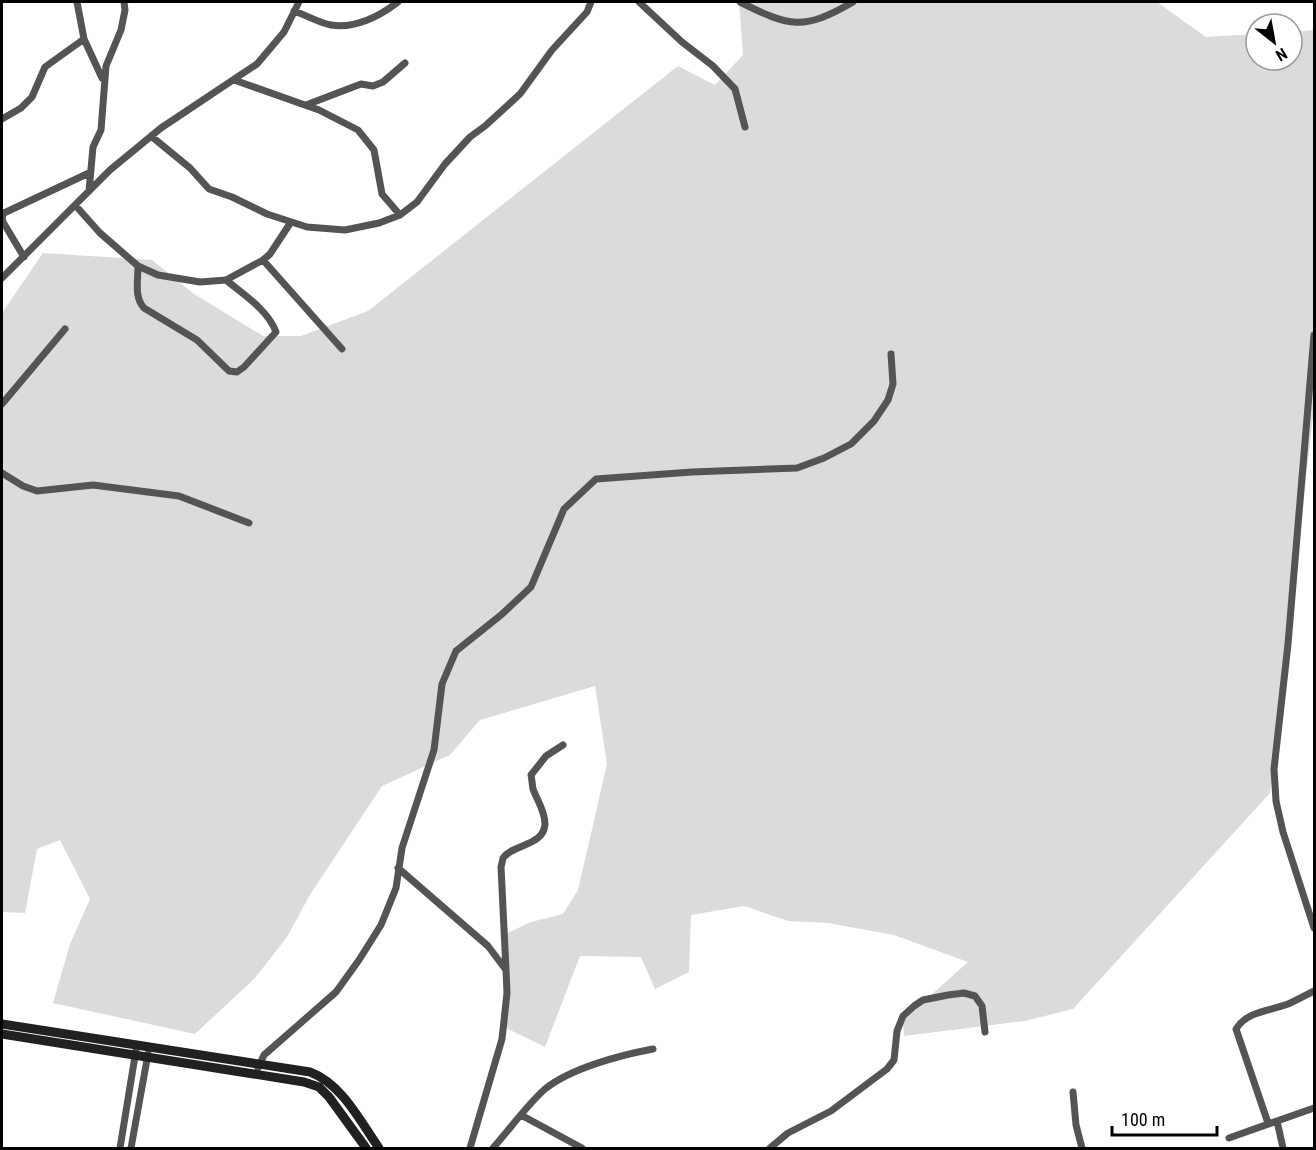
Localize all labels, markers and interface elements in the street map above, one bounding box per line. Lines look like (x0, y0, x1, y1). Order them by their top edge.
north arrow (1244, 12, 1304, 72)
text: N (1272, 44, 1291, 65)
scale bar (1112, 1099, 1217, 1137)
text: 100 m (1121, 1109, 1165, 1130)

